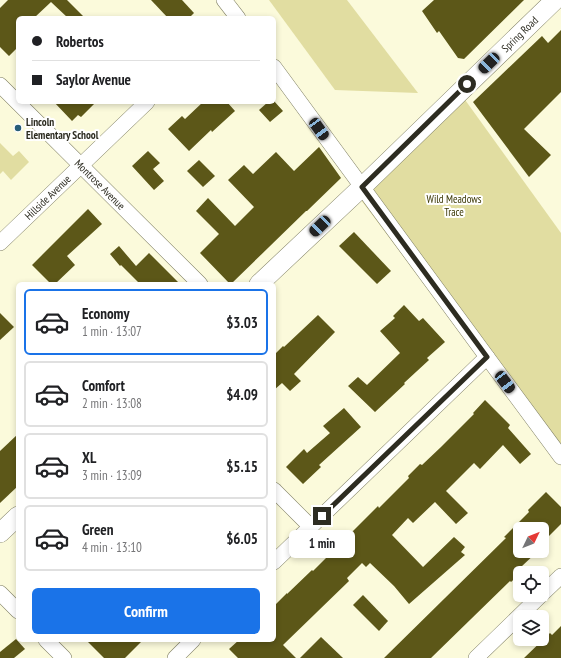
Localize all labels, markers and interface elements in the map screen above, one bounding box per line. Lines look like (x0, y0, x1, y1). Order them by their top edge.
street label: Spring Road (498, 13, 541, 55)
text: Robertos (56, 32, 104, 51)
car (476, 50, 502, 76)
text: Saylor Avenue (56, 70, 131, 89)
route start (458, 75, 476, 93)
place label: Lincoln Elementary School (26, 115, 99, 142)
car (307, 116, 331, 142)
marker: Lincoln Elementary School (13, 123, 23, 133)
street label: Montrose Avenue (72, 156, 128, 213)
street label: Hillside Avenue (22, 172, 74, 223)
park label: Wild Meadows Trace (426, 192, 482, 219)
car (307, 213, 333, 239)
icon: car (34, 304, 70, 340)
text: Economy (82, 304, 130, 323)
text: $3.03 (226, 313, 258, 332)
text: 1 min · 13:07 (82, 323, 142, 340)
car (493, 369, 517, 395)
icon: car (34, 376, 70, 412)
text: Comfort (82, 376, 125, 395)
text: $4.09 (226, 385, 258, 404)
text: 2 min · 13:08 (82, 395, 142, 412)
icon: car (34, 448, 70, 484)
text: XL (82, 448, 96, 467)
text: $5.15 (226, 457, 258, 476)
text: 3 min · 13:09 (82, 467, 142, 484)
route end (313, 507, 331, 525)
icon: car (34, 520, 70, 556)
text: Green (82, 520, 114, 539)
north arrow (513, 522, 549, 558)
map controls (513, 522, 549, 646)
text: $6.05 (226, 529, 258, 548)
callout: 1 min (289, 530, 355, 558)
text: 1 min (309, 535, 335, 552)
text: 4 min · 13:10 (82, 539, 142, 556)
button: locate (513, 566, 549, 602)
button: Confirm (32, 588, 260, 634)
button: layers (513, 610, 549, 646)

